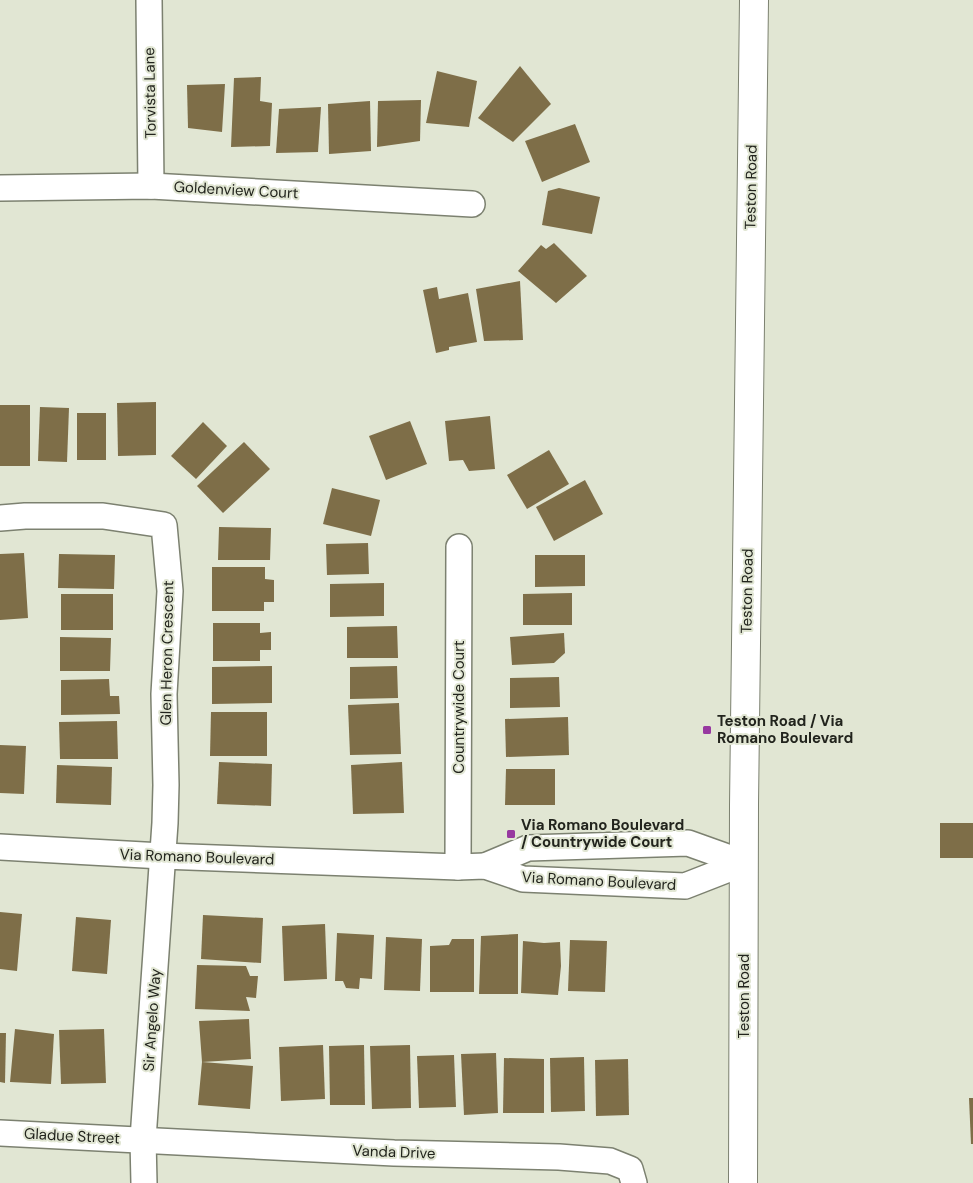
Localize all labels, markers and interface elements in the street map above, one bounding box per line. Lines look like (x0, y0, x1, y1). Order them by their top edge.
street label: Torvista Lane (139, 47, 161, 139)
street label: Teston Road (740, 144, 762, 230)
street label: Goldenview Court (173, 177, 299, 203)
street label: Teston Road (736, 548, 758, 634)
street label: Glen Heron Crescent (156, 580, 178, 726)
street label: Countrywide Court (449, 640, 469, 774)
place label: Teston Road / Via Romano Boulevard (717, 711, 853, 748)
marker: Teston Road / Via Romano Boulevard (701, 724, 713, 736)
place label: Via Romano Boulevard / Countrywide Court (521, 815, 684, 852)
marker: Via Romano Boulevard / Countrywide Court (505, 828, 517, 840)
street label: Via Romano Boulevard (119, 844, 275, 870)
street label: Via Romano Boulevard (521, 867, 677, 895)
street label: Teston Road (734, 954, 754, 1038)
street label: Sir Angelo Way (138, 967, 166, 1072)
street label: Gladue Street (24, 1124, 121, 1149)
street label: Vanda Drive (352, 1141, 436, 1163)

